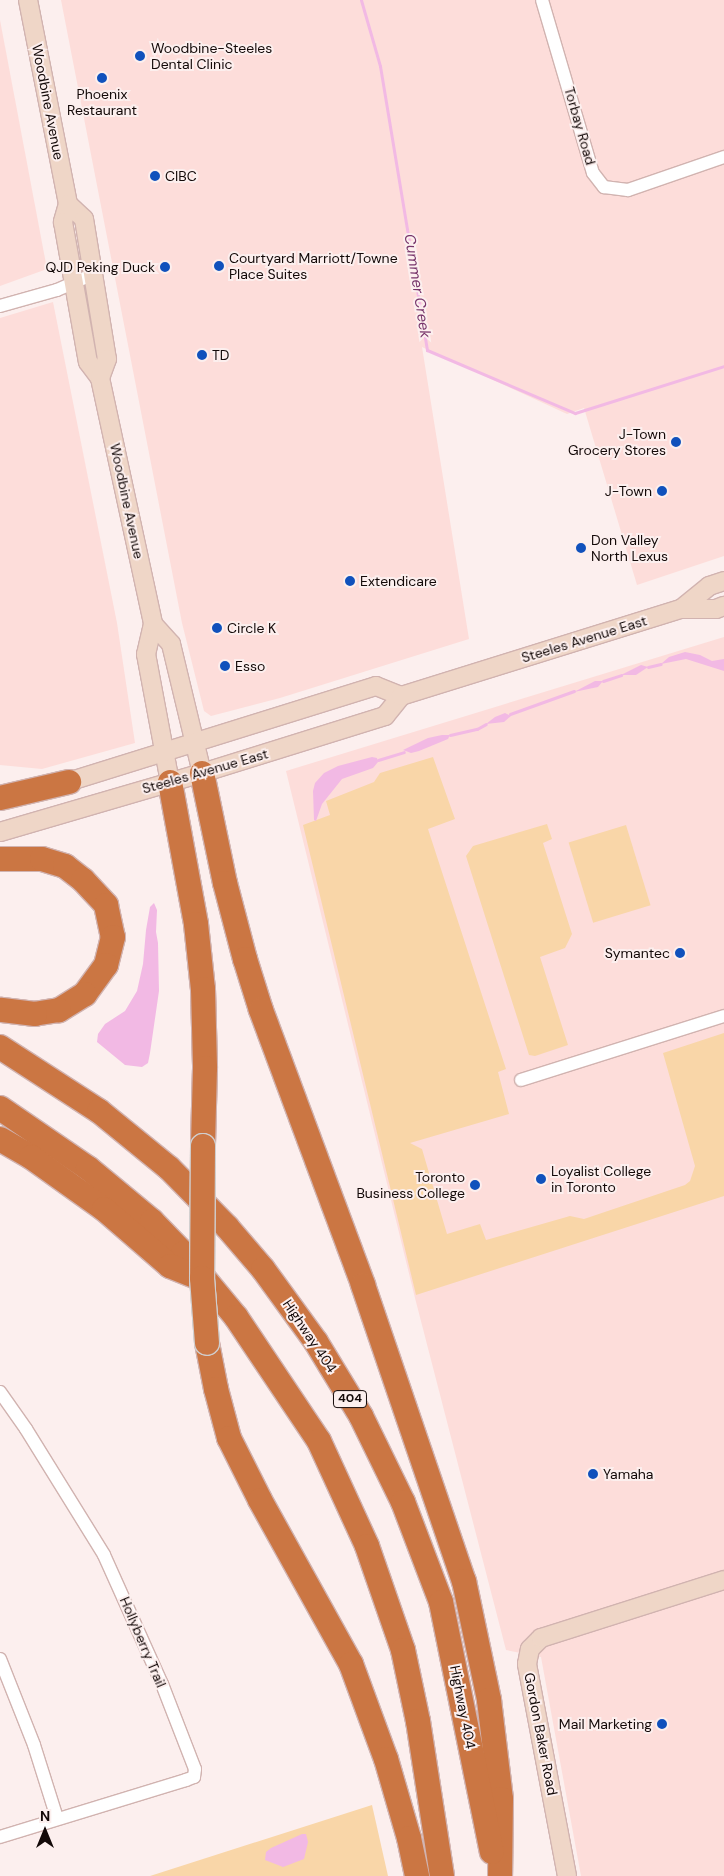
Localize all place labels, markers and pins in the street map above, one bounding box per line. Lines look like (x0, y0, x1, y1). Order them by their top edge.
place label: Woodbine-Steeles Dental Clinic (151, 40, 272, 72)
marker: Woodbine-Steeles Dental Clinic (133, 49, 147, 63)
marker: Phoenix Restaurant (96, 72, 108, 84)
place label: Phoenix Restaurant (67, 86, 137, 118)
place label: CIBC (165, 168, 197, 184)
marker: CIBC (149, 170, 161, 182)
place label: Courtyard Marriott/Towne Place Suites (229, 250, 398, 282)
place label: QJD Peking Duck (45, 259, 155, 275)
marker: Courtyard Marriott/Towne Place Suites (213, 260, 225, 272)
marker: QJD Peking Duck (159, 261, 171, 273)
place label: TD (212, 347, 229, 363)
marker: TD (196, 349, 208, 361)
place label: J-Town Grocery Stores (568, 426, 666, 458)
marker: J-Town Grocery Stores (670, 436, 682, 448)
place label: J-Town (605, 483, 652, 499)
marker: J-Town (656, 485, 668, 497)
place label: Don Valley North Lexus (591, 532, 668, 564)
marker: Don Valley North Lexus (575, 542, 587, 554)
place label: Extendicare (360, 573, 437, 589)
marker: Extendicare (344, 575, 356, 587)
place label: Circle K (227, 620, 276, 636)
marker: Circle K (211, 622, 223, 634)
place label: Esso (235, 658, 265, 674)
marker: Esso (219, 660, 231, 672)
place label: Symantec (605, 945, 670, 961)
marker: Symantec (674, 947, 686, 959)
place label: Loyalist College in Toronto (551, 1163, 651, 1196)
place label: Toronto Business College (356, 1169, 465, 1202)
marker: Loyalist College in Toronto (535, 1173, 547, 1185)
marker: Toronto Business College (469, 1179, 481, 1191)
place label: Yamaha (603, 1466, 653, 1482)
marker: Yamaha (587, 1468, 599, 1480)
place label: Mail Marketing (559, 1716, 652, 1732)
marker: Mail Marketing (656, 1718, 668, 1730)

